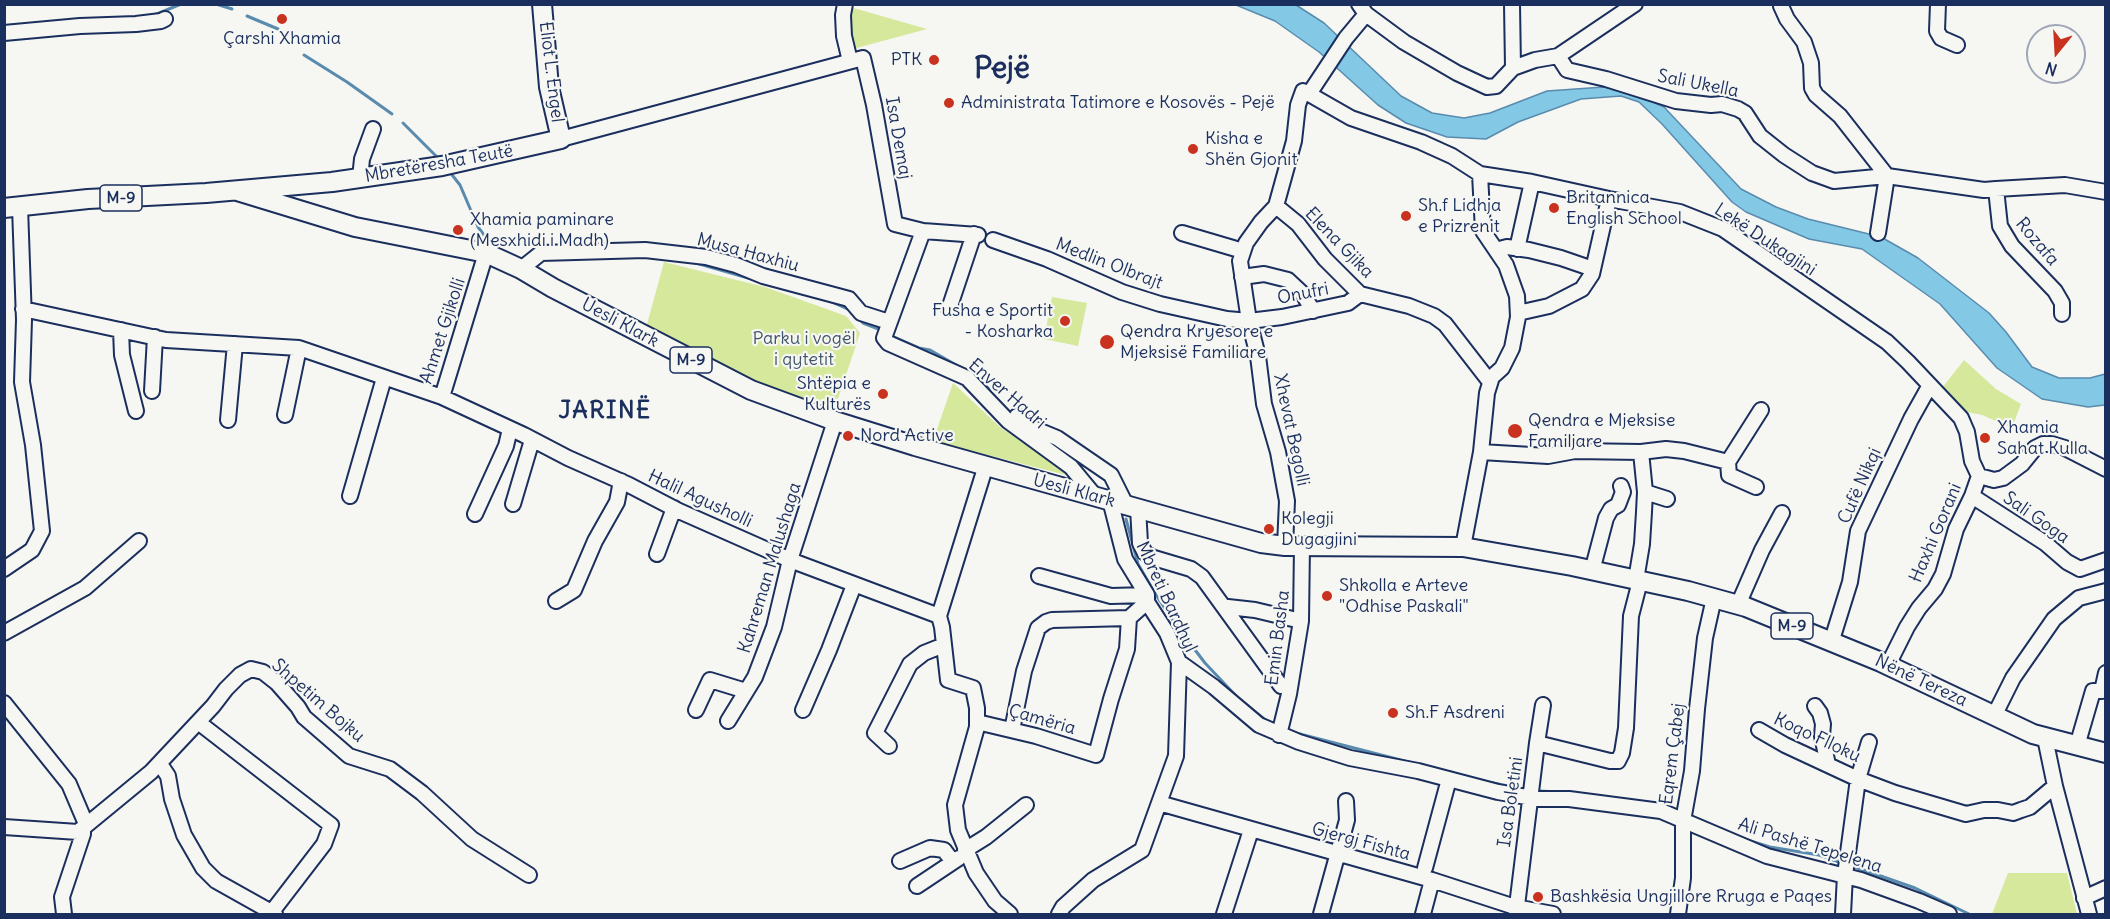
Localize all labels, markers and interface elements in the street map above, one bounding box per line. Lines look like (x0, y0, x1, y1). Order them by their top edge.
marker: Çarshi Xhamia (275, 12, 289, 26)
street label: Eliot L. Engel (534, 20, 568, 124)
north arrow (2026, 24, 2086, 84)
place label: Çarshi Xhamia (223, 28, 341, 50)
place label: PTK (891, 49, 922, 71)
district label: Pejë (974, 51, 1030, 87)
marker: PTK (927, 53, 941, 67)
text: N (2043, 58, 2059, 80)
street label: Sali Ukella (1656, 66, 1740, 102)
place label: Administrata Tatimore e Kosovës - Pejë (961, 92, 1275, 114)
street label: Isa Demaj (880, 95, 916, 181)
marker: Administrata Tatimore e Kosovës - Pejë (942, 96, 956, 110)
place label: Kisha e Shën Gjonit (1205, 128, 1297, 170)
street label: Mbretëresha Teutë (363, 140, 515, 188)
marker: Kisha e Shën Gjonit (1186, 142, 1200, 156)
road number: M-9 (100, 185, 142, 211)
place label: Britannica English School (1566, 187, 1682, 230)
place label: Sh.f Lidhja e Prizrenit (1418, 195, 1501, 238)
street label: Lekë Dukagjini (1710, 199, 1820, 281)
marker: Britannica English School (1547, 201, 1561, 215)
street label: Elena Gjika (1300, 203, 1378, 283)
place label: Xhamia paminare (Mesxhidi i Madh) (470, 209, 614, 252)
marker: Sh.f Lidhja e Prizrenit (1399, 209, 1413, 223)
street label: Rozafa (2011, 214, 2063, 270)
marker: Xhamia paminare (Mesxhidi i Madh) (451, 223, 465, 237)
street label: Musa Haxhiu (695, 229, 801, 277)
street label: Medlin Olbrajt (1052, 234, 1166, 294)
street label: Ahmet Gjikolli (416, 275, 470, 387)
street label: Onufri (1275, 278, 1331, 310)
street label: Uesli Klark (578, 294, 662, 352)
place label: Fusha e Sportit - Kosharka (932, 300, 1053, 342)
marker: Fusha e Sportit - Kosharka (1058, 314, 1072, 328)
place label: Qendra Kryesore e Mjeksisë Familiare (1120, 321, 1273, 364)
park label: Parku i vogël i qytetit (753, 328, 855, 370)
marker: Qendra Kryesore e Mjeksisë Familiare (1098, 333, 1116, 351)
road number: M-9 (670, 347, 712, 373)
street label: Enver Hadri (964, 354, 1050, 434)
street label: Xhevat Begolli (1269, 372, 1313, 488)
place label: Shtëpia e Kulturës (797, 373, 871, 416)
marker: Shtëpia e Kulturës (876, 387, 890, 401)
district label: JARINË (558, 397, 652, 425)
place label: Qendra e Mjeksise Familjare (1528, 410, 1676, 452)
place label: Xhamia Sahat Kulla (1997, 417, 2088, 460)
marker: Qendra e Mjeksise Familjare (1506, 422, 1524, 440)
place label: Nord Active (860, 425, 954, 447)
marker: Nord Active (841, 429, 855, 443)
marker: Xhamia Sahat Kulla (1978, 431, 1992, 445)
street label: Cufë Nikqi (1834, 445, 1886, 527)
street label: Halil Agusholli (644, 465, 756, 533)
street label: Uesli Klark (1030, 470, 1118, 512)
street label: Kahreman Malushaga (734, 480, 806, 656)
street label: Haxhi Gorani (1905, 480, 1967, 586)
street label: Sali Goga (1999, 487, 2073, 549)
place label: Kolegji Dugagjini (1281, 508, 1357, 550)
marker: Kolegji Dugagjini (1262, 522, 1276, 536)
street label: Mbreti Bardhyl (1131, 538, 1201, 656)
place label: Shkolla e Arteve "Odhise Paskali" (1339, 575, 1469, 618)
street label: Emin Basha (1261, 589, 1295, 687)
marker: Shkolla e Arteve "Odhise Paskali" (1320, 589, 1334, 603)
road number: M-9 (1771, 613, 1813, 639)
street label: Nënë Tereza (1871, 650, 1971, 712)
street label: Shpetim Bojku (267, 655, 369, 747)
street label: Çamëria (1006, 700, 1078, 740)
place label: Sh.F Asdreni (1405, 702, 1505, 724)
street label: Eqrem Çabej (1656, 702, 1690, 806)
marker: Sh.F Asdreni (1386, 706, 1400, 720)
street label: Koqo Flloku (1770, 708, 1864, 768)
street label: Isa Boletini (1494, 756, 1528, 848)
street label: Ali Pashë Tepelena (1735, 814, 1885, 878)
street label: Gjergj Fishta (1309, 818, 1413, 866)
place label: Bashkësia Ungjillore Rruga e Paqes (1550, 886, 1832, 908)
marker: Bashkësia Ungjillore Rruga e Paqes (1531, 890, 1545, 904)

